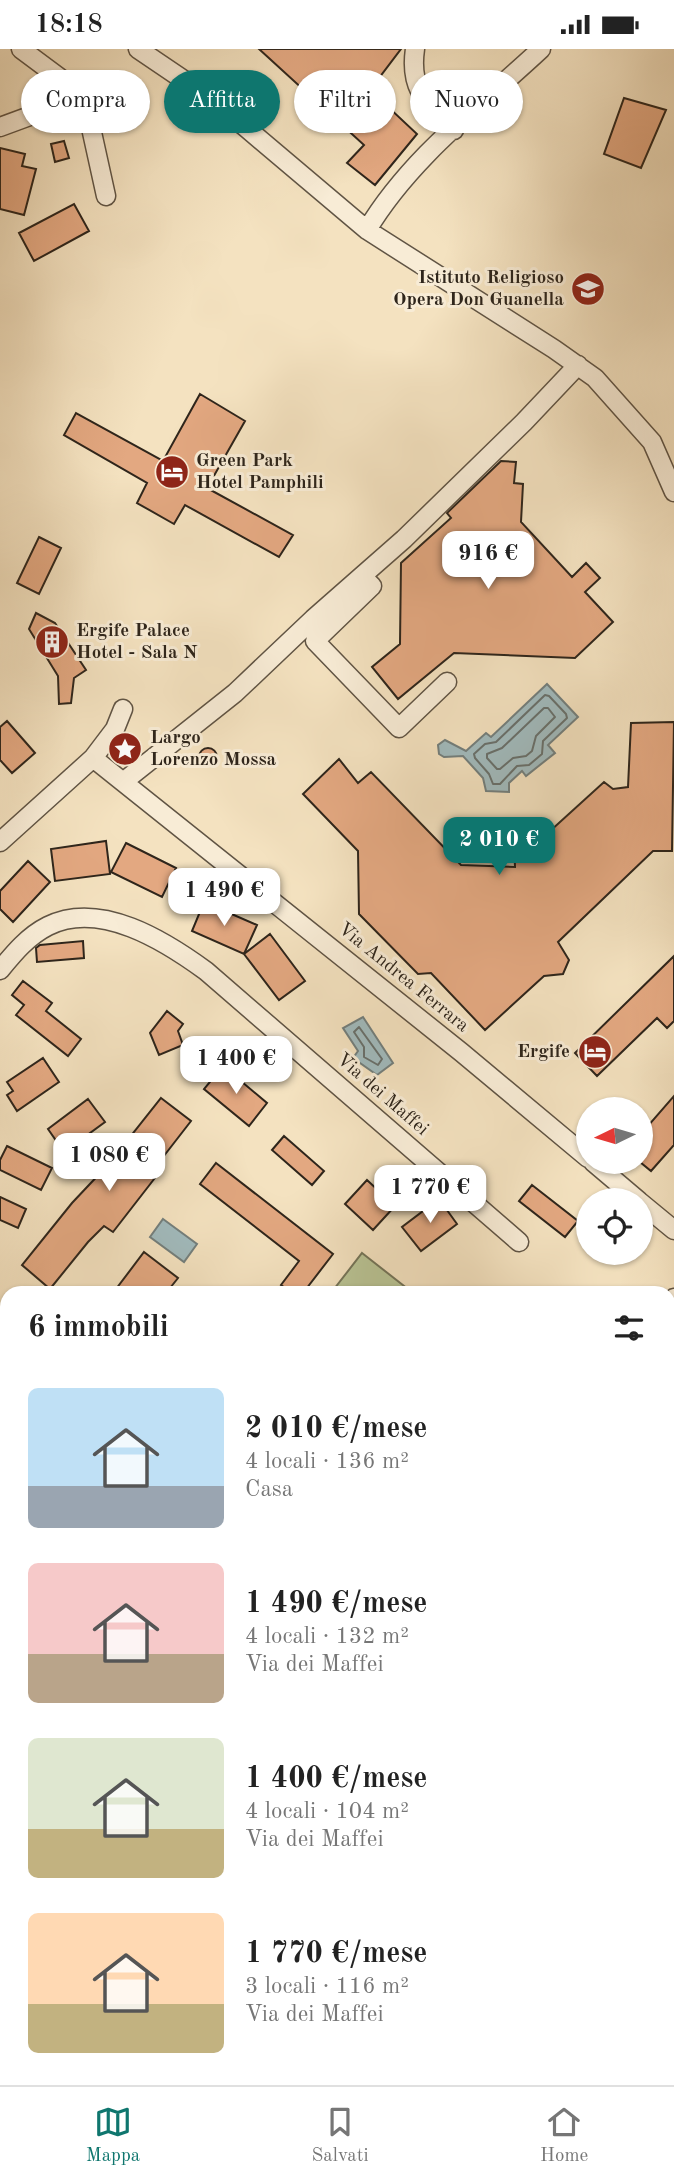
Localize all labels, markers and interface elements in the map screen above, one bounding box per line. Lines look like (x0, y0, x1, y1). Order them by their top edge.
text: 18:18 (35, 12, 103, 38)
chip: Compra (21, 70, 150, 133)
chip: Affitta (164, 70, 280, 133)
chip: Filtri (294, 70, 396, 133)
chip: Nuovo (410, 70, 523, 133)
place label: Istituto Religioso Opera Don Guanella (393, 269, 564, 310)
school or university icon: Istituto Religioso Opera Don Guanella (569, 270, 607, 308)
place label: Green Park Hotel Pamphili (196, 452, 324, 493)
hotel icon: Green Park Hotel Pamphili (153, 453, 191, 491)
pin: 916 € (439, 531, 537, 591)
text: 916 € (458, 542, 518, 565)
place label: Ergife Palace Hotel - Sala N (76, 622, 198, 663)
building icon: Ergife Palace Hotel - Sala N (33, 623, 71, 661)
place label: Largo Lorenzo Mossa (150, 729, 277, 770)
place icon: Largo Lorenzo Mossa (106, 730, 144, 768)
pin: 2 010 € (434, 817, 564, 877)
text: 2 010 € (459, 828, 539, 851)
pin: 1 490 € (159, 869, 289, 928)
text: 1 490 € (184, 879, 264, 902)
street label: Via Andrea Ferrara (334, 920, 472, 1037)
hotel icon: Ergife (576, 1033, 614, 1071)
pin: 1 400 € (171, 1037, 301, 1096)
place label: Ergife (517, 1043, 570, 1062)
text: 1 400 € (196, 1047, 276, 1070)
street label: Via dei Maffei (333, 1050, 431, 1140)
north arrow (576, 1097, 653, 1174)
map controls (576, 1097, 653, 1265)
pin: 1 080 € (44, 1133, 174, 1193)
text: 1 080 € (69, 1144, 149, 1167)
pin: 1 770 € (365, 1165, 495, 1225)
text: 1 770 € (390, 1176, 470, 1199)
button: locate (576, 1188, 653, 1265)
icon: filters (610, 1309, 648, 1347)
text: 6 immobili (28, 1313, 169, 1343)
text: 2 010 €/mese (245, 1414, 428, 1444)
icon: home (84, 1416, 168, 1500)
text: 4 locali · 136 m² (245, 1450, 409, 1473)
text: Casa (245, 1478, 293, 1501)
text: 1 490 €/mese (245, 1589, 428, 1619)
icon: home (84, 1591, 168, 1675)
text: 4 locali · 132 m² (245, 1625, 409, 1648)
text: Via dei Maffei (245, 1653, 384, 1676)
text: 1 400 €/mese (245, 1764, 428, 1794)
icon: home (84, 1766, 168, 1850)
text: 4 locali · 104 m² (245, 1800, 409, 1823)
text: Via dei Maffei (245, 1828, 384, 1851)
text: 1 770 €/mese (245, 1939, 428, 1969)
icon: home (84, 1941, 168, 2025)
text: 3 locali · 116 m² (245, 1975, 409, 1998)
text: Via dei Maffei (245, 2003, 384, 2026)
tab: Mappa (86, 2103, 140, 2168)
tab: Salvati (312, 2103, 369, 2168)
tab: Home (540, 2103, 588, 2168)

